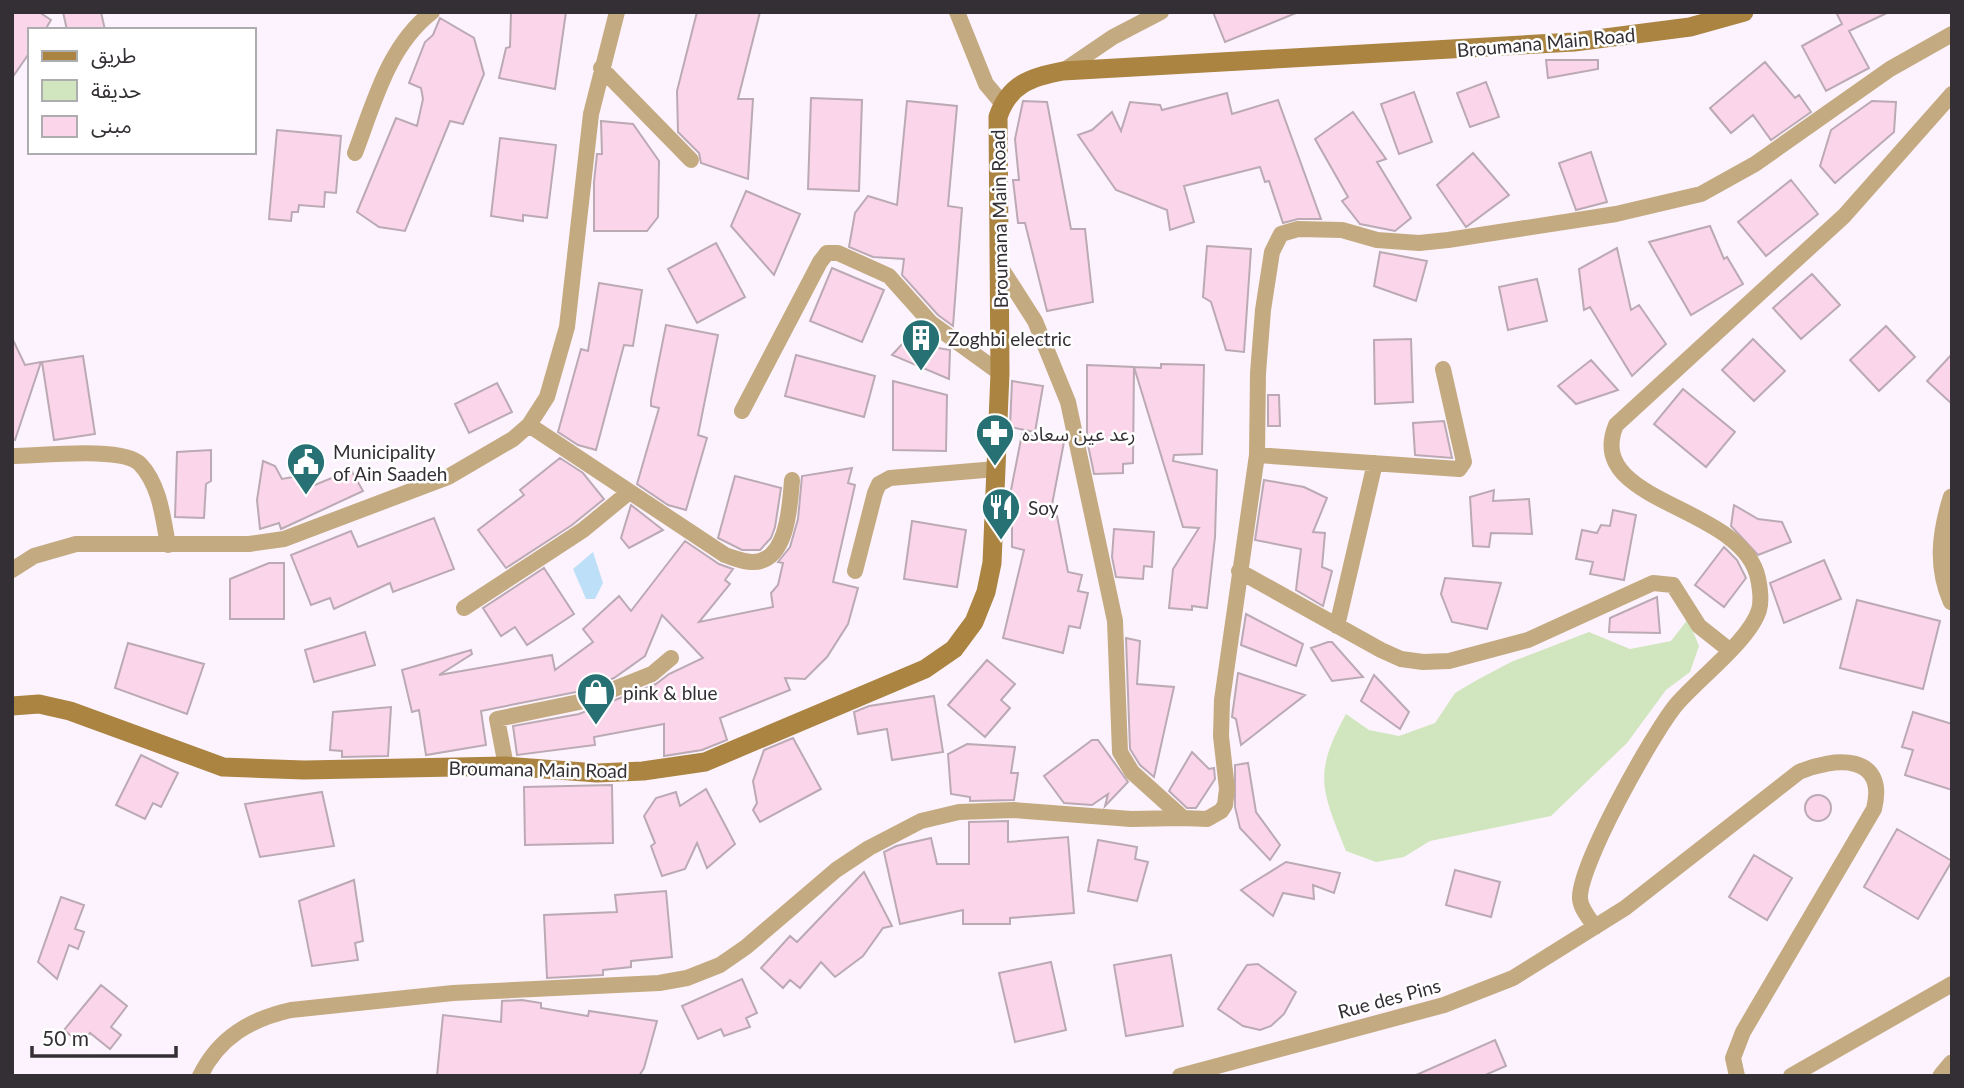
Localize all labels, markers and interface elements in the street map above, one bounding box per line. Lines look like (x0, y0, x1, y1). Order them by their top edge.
street label: Broumana Main Road (1456, 23, 1636, 61)
legend (28, 28, 256, 154)
text: طريق (91, 42, 136, 69)
text: حديقة (91, 77, 141, 102)
text: مبنى (91, 112, 132, 138)
street label: Broumana Main Road (986, 129, 1012, 309)
building icon: Zoghbi electric (900, 317, 942, 372)
place label: Zoghbi electric (948, 327, 1071, 350)
pharmacy icon: رعد عين سعاده (974, 412, 1016, 467)
place label: رعد عين سعاده (1022, 422, 1136, 446)
place label: Municipality of Ain Saadeh (333, 440, 447, 485)
public building icon: Municipality of Ain Saadeh (285, 441, 327, 496)
restaurant icon: Soy (980, 486, 1022, 541)
place label: Soy (1028, 496, 1059, 519)
shop icon: pink & blue (575, 671, 617, 726)
place label: pink & blue (623, 681, 717, 704)
street label: Broumana Main Road (448, 756, 628, 782)
street label: Rue des Pins (1335, 973, 1443, 1023)
scale bar (32, 1014, 175, 1058)
text: 50 m (42, 1025, 89, 1050)

